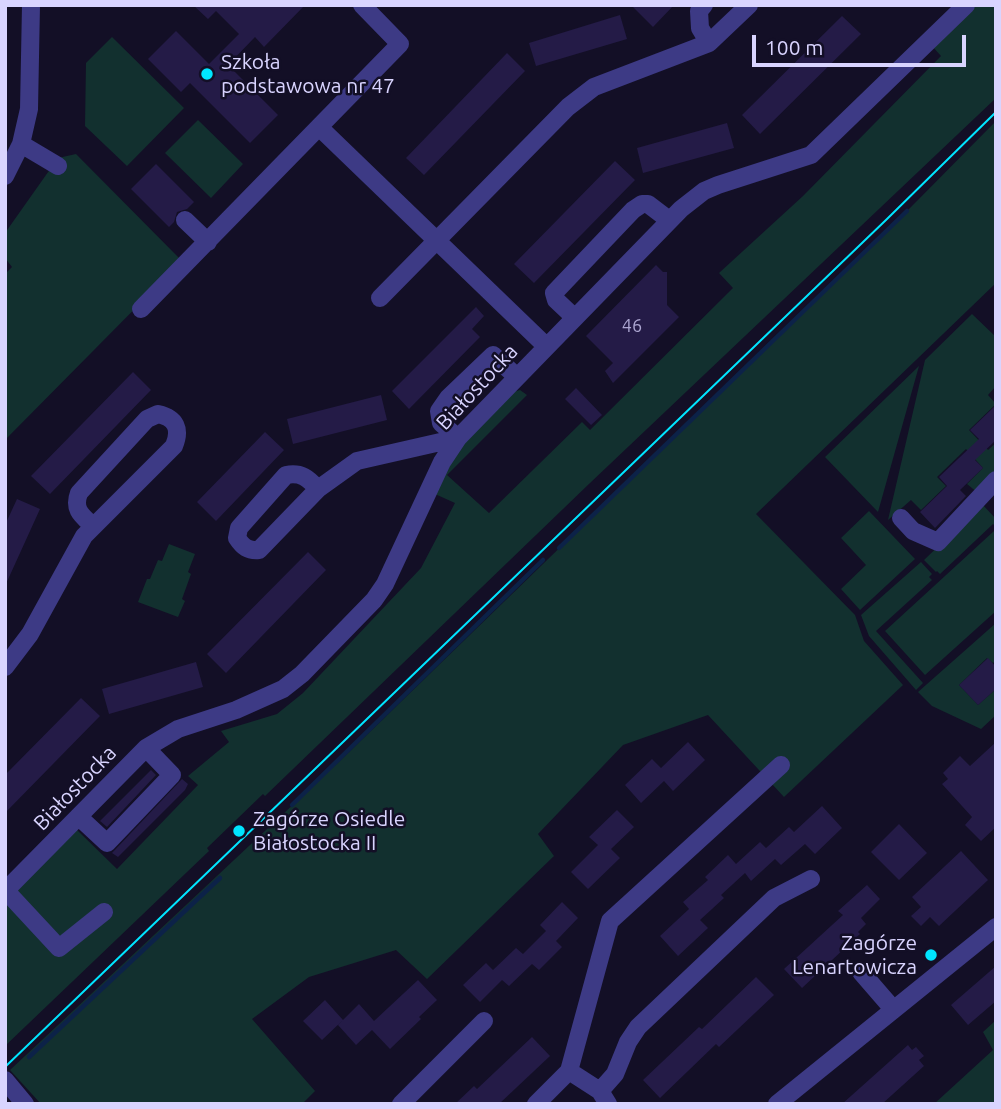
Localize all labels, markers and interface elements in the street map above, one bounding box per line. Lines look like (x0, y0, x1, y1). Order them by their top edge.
scale bar (756, 21, 970, 65)
text: 100 m (765, 35, 823, 59)
place label: Szkoła podstawowa nr 47 (221, 49, 395, 99)
marker: Szkoła podstawowa nr 47 (199, 66, 215, 82)
house number: 46 (622, 315, 642, 337)
street label: Białostocka (431, 339, 523, 435)
street label: Białostocka (28, 740, 122, 836)
place label: Zagórze Osiedle Białostocka II (253, 806, 405, 856)
marker: Zagórze Osiedle Białostocka II (231, 823, 247, 839)
place label: Zagórze Lenartowicza (792, 930, 917, 980)
marker: Zagórze Lenartowicza (923, 947, 939, 963)

